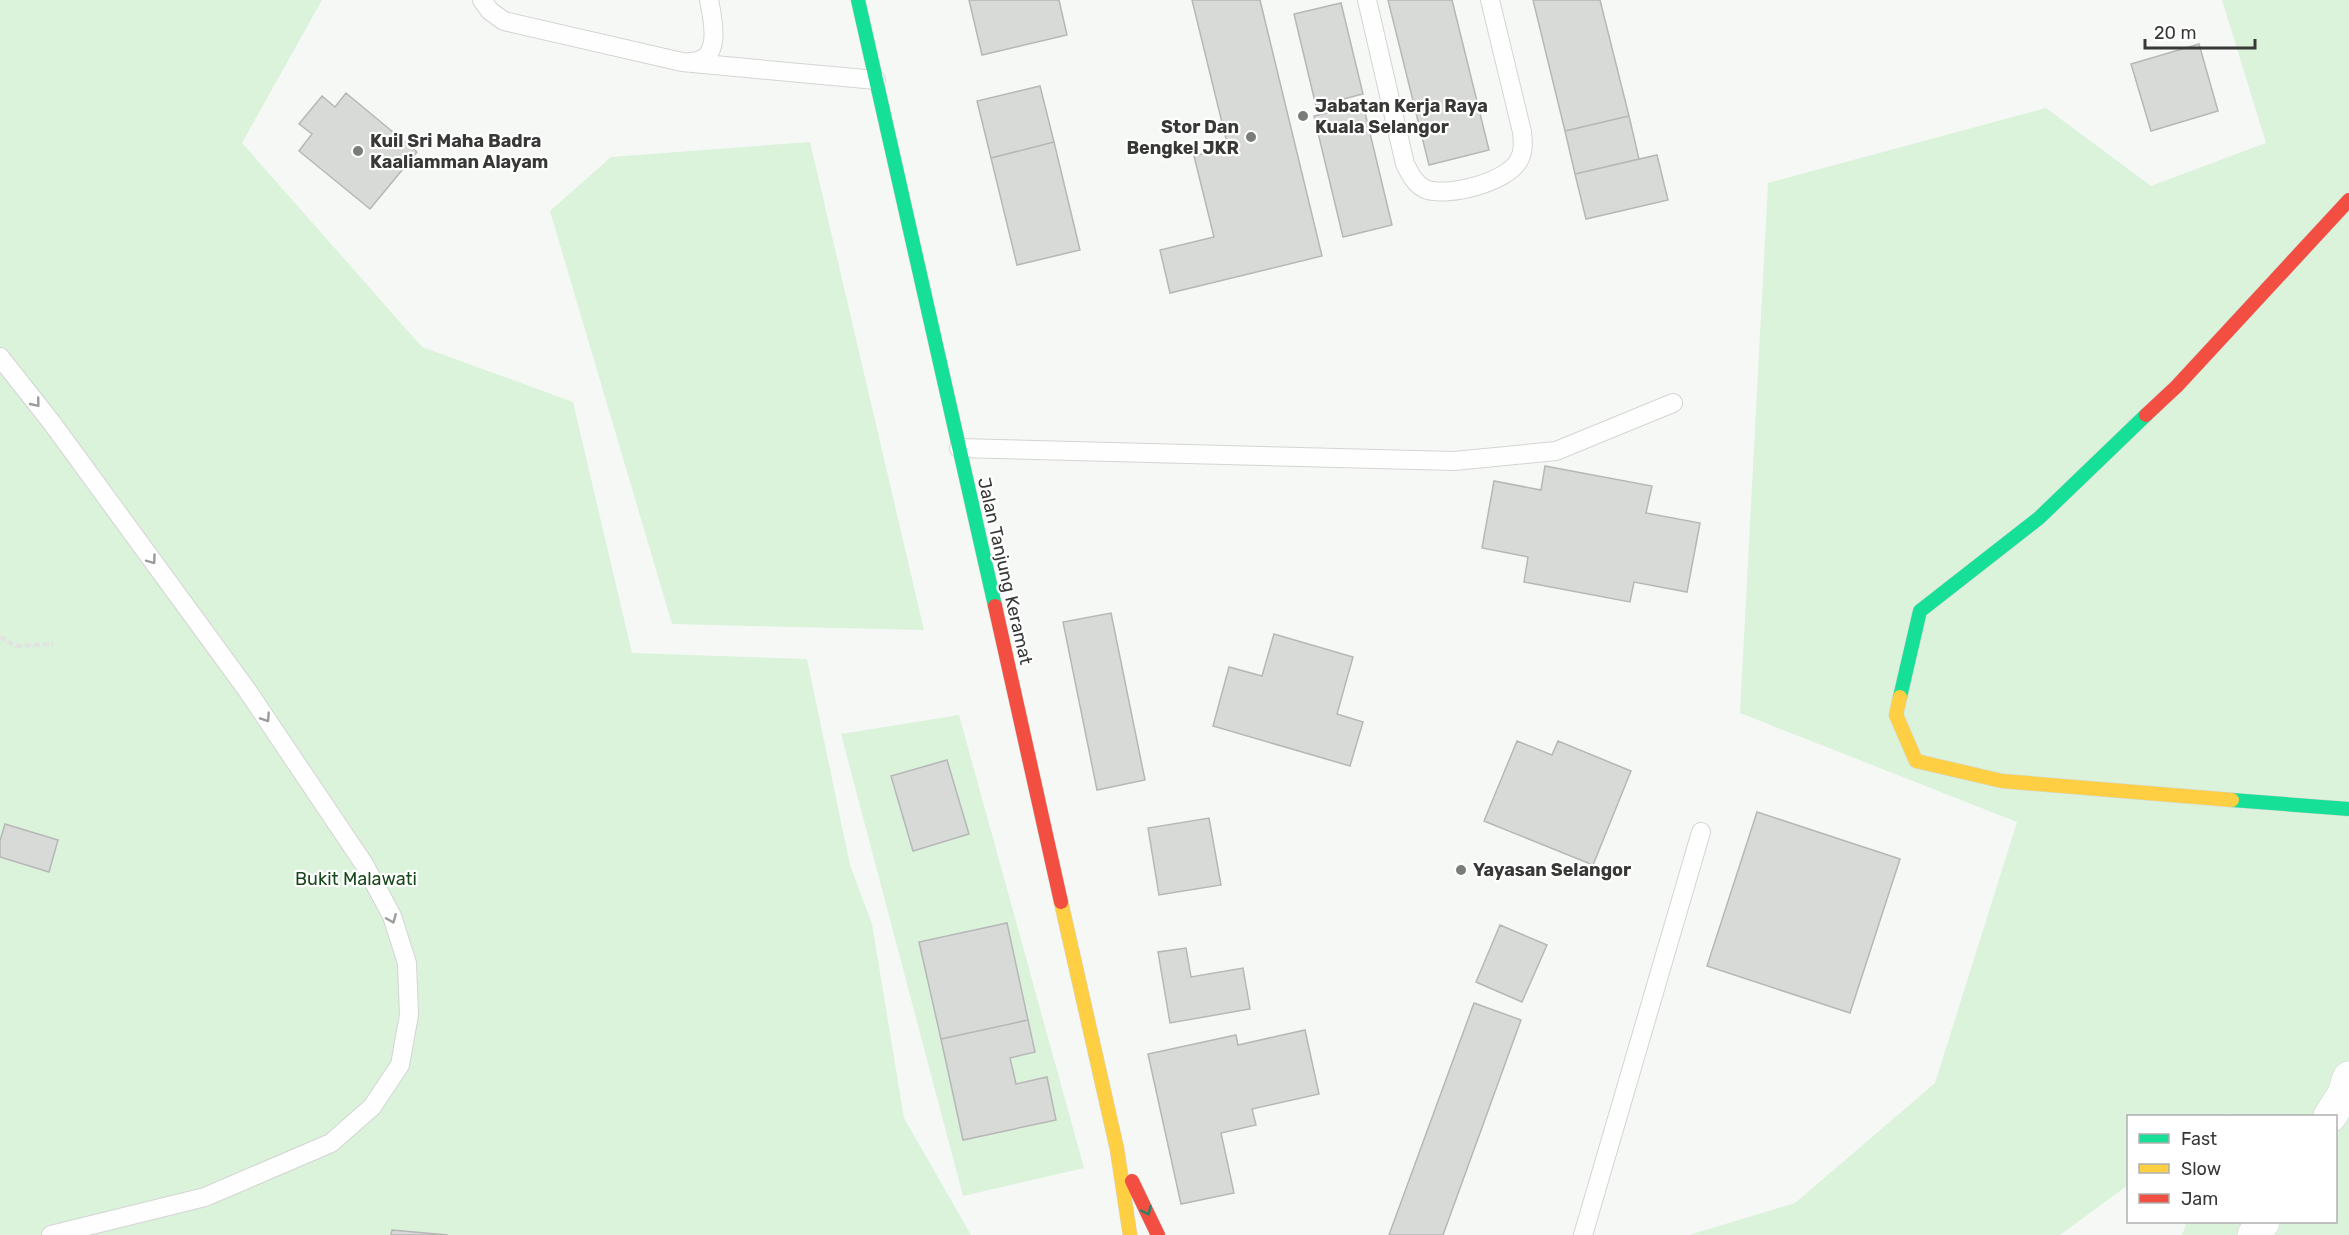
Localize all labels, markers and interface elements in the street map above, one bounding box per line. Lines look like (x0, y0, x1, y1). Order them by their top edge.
scale bar (2145, 12, 2254, 50)
text: 20 m (2154, 22, 2196, 44)
place label: Jabatan Kerja Raya Kuala Selangor (1315, 95, 1488, 138)
marker: Jabatan Kerja Raya Kuala Selangor (1296, 109, 1310, 123)
place label: Stor Dan Bengkel JKR (1126, 116, 1239, 159)
place label: Kuil Sri Maha Badra Kaaliamman Alayam (370, 130, 548, 173)
marker: Stor Dan Bengkel JKR (1244, 130, 1258, 144)
marker: Kuil Sri Maha Badra Kaaliamman Alayam (351, 144, 365, 158)
one-way arrow (29, 396, 40, 407)
street label: Jalan Tanjung Keramat (973, 475, 1037, 667)
one-way arrow (145, 553, 156, 564)
one-way arrow (259, 712, 270, 723)
place label: Yayasan Selangor (1473, 859, 1631, 881)
marker: Yayasan Selangor (1454, 863, 1468, 877)
park label: Bukit Malawati (295, 868, 417, 890)
one-way arrow (385, 912, 397, 923)
legend (2127, 1115, 2337, 1223)
text: Fast (2181, 1128, 2217, 1150)
text: Slow (2181, 1158, 2221, 1180)
text: Jam (2181, 1188, 2218, 1210)
one-way arrow (1139, 1205, 1151, 1216)

